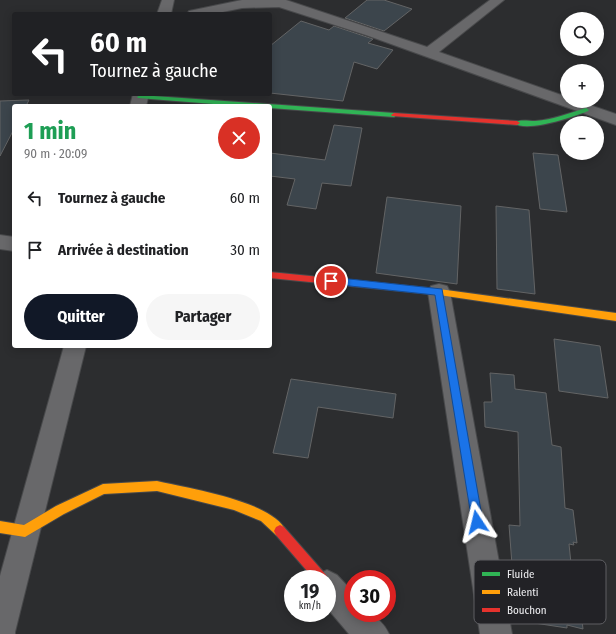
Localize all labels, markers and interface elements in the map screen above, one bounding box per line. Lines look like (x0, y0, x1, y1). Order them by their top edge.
map controls (560, 12, 604, 160)
button: search (560, 12, 604, 56)
text: 60 m (90, 26, 147, 59)
icon: left (24, 28, 76, 80)
text: Tournez à gauche (90, 60, 218, 82)
button: + (560, 64, 604, 108)
button: − (560, 116, 604, 160)
text: 1 min (24, 117, 76, 145)
button: close (218, 117, 260, 159)
text: 90 m · 20:09 (24, 146, 87, 161)
icon: left (24, 187, 46, 209)
text: Tournez à gauche (58, 189, 165, 207)
text: 60 m (230, 189, 260, 207)
icon: arrive (24, 239, 46, 261)
text: Arrivée à destination (58, 241, 189, 259)
text: 30 m (230, 241, 260, 259)
pin (314, 264, 348, 298)
icon: arrive (320, 270, 342, 292)
button: Quitter (24, 294, 138, 340)
button: Partager (146, 294, 260, 340)
position arrow (456, 501, 498, 543)
legend (474, 560, 606, 624)
text: Fluide (507, 568, 534, 581)
speed limit sign: 30 (344, 570, 396, 622)
text: 19 (301, 579, 319, 603)
text: Ralenti (507, 586, 539, 599)
text: km/h (299, 600, 321, 612)
text: Bouchon (507, 604, 547, 617)

